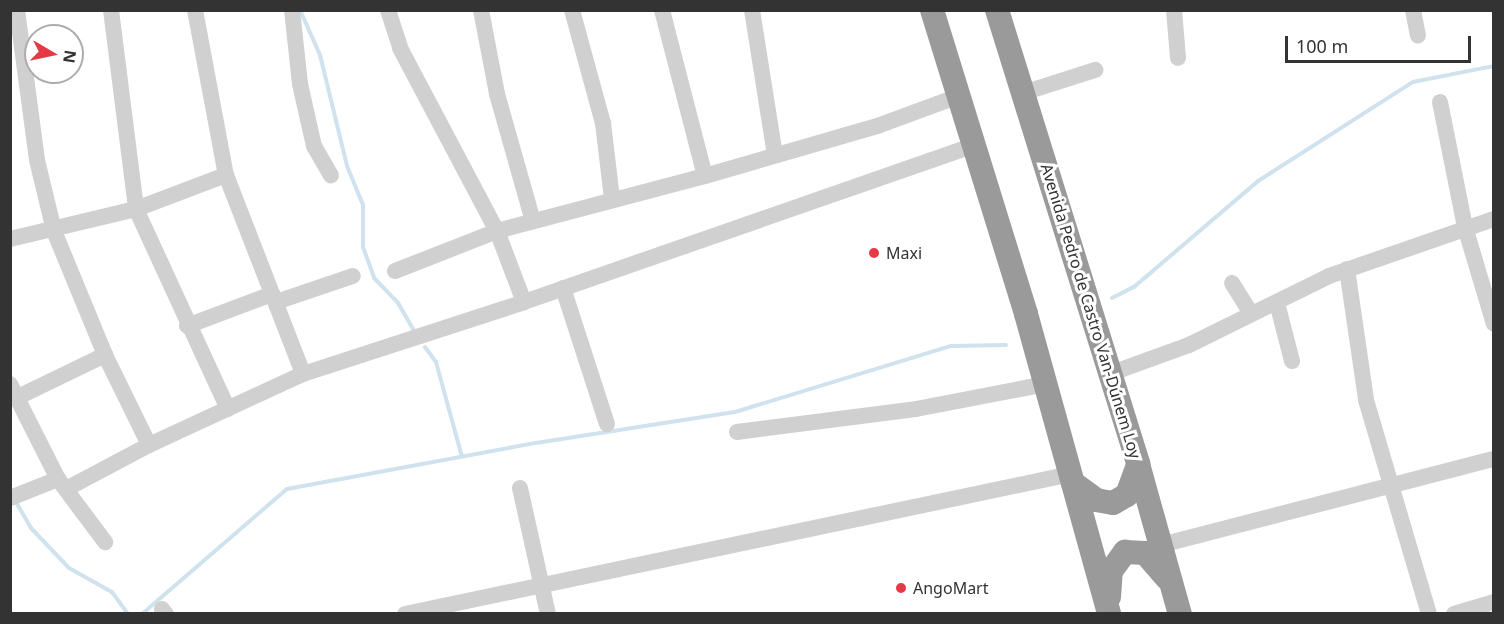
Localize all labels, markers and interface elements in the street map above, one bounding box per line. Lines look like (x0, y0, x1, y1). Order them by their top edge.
north arrow (24, 24, 84, 84)
scale bar (1288, 24, 1474, 62)
text: 100 m (1296, 34, 1348, 58)
text: N (58, 48, 82, 65)
street label: Avenida Pedro de Castro Van-Dúnem Loy (1037, 161, 1145, 461)
place label: Maxi (886, 243, 922, 263)
marker: Maxi (867, 246, 881, 260)
place label: AngoMart (913, 578, 989, 598)
marker: AngoMart (894, 581, 908, 595)

